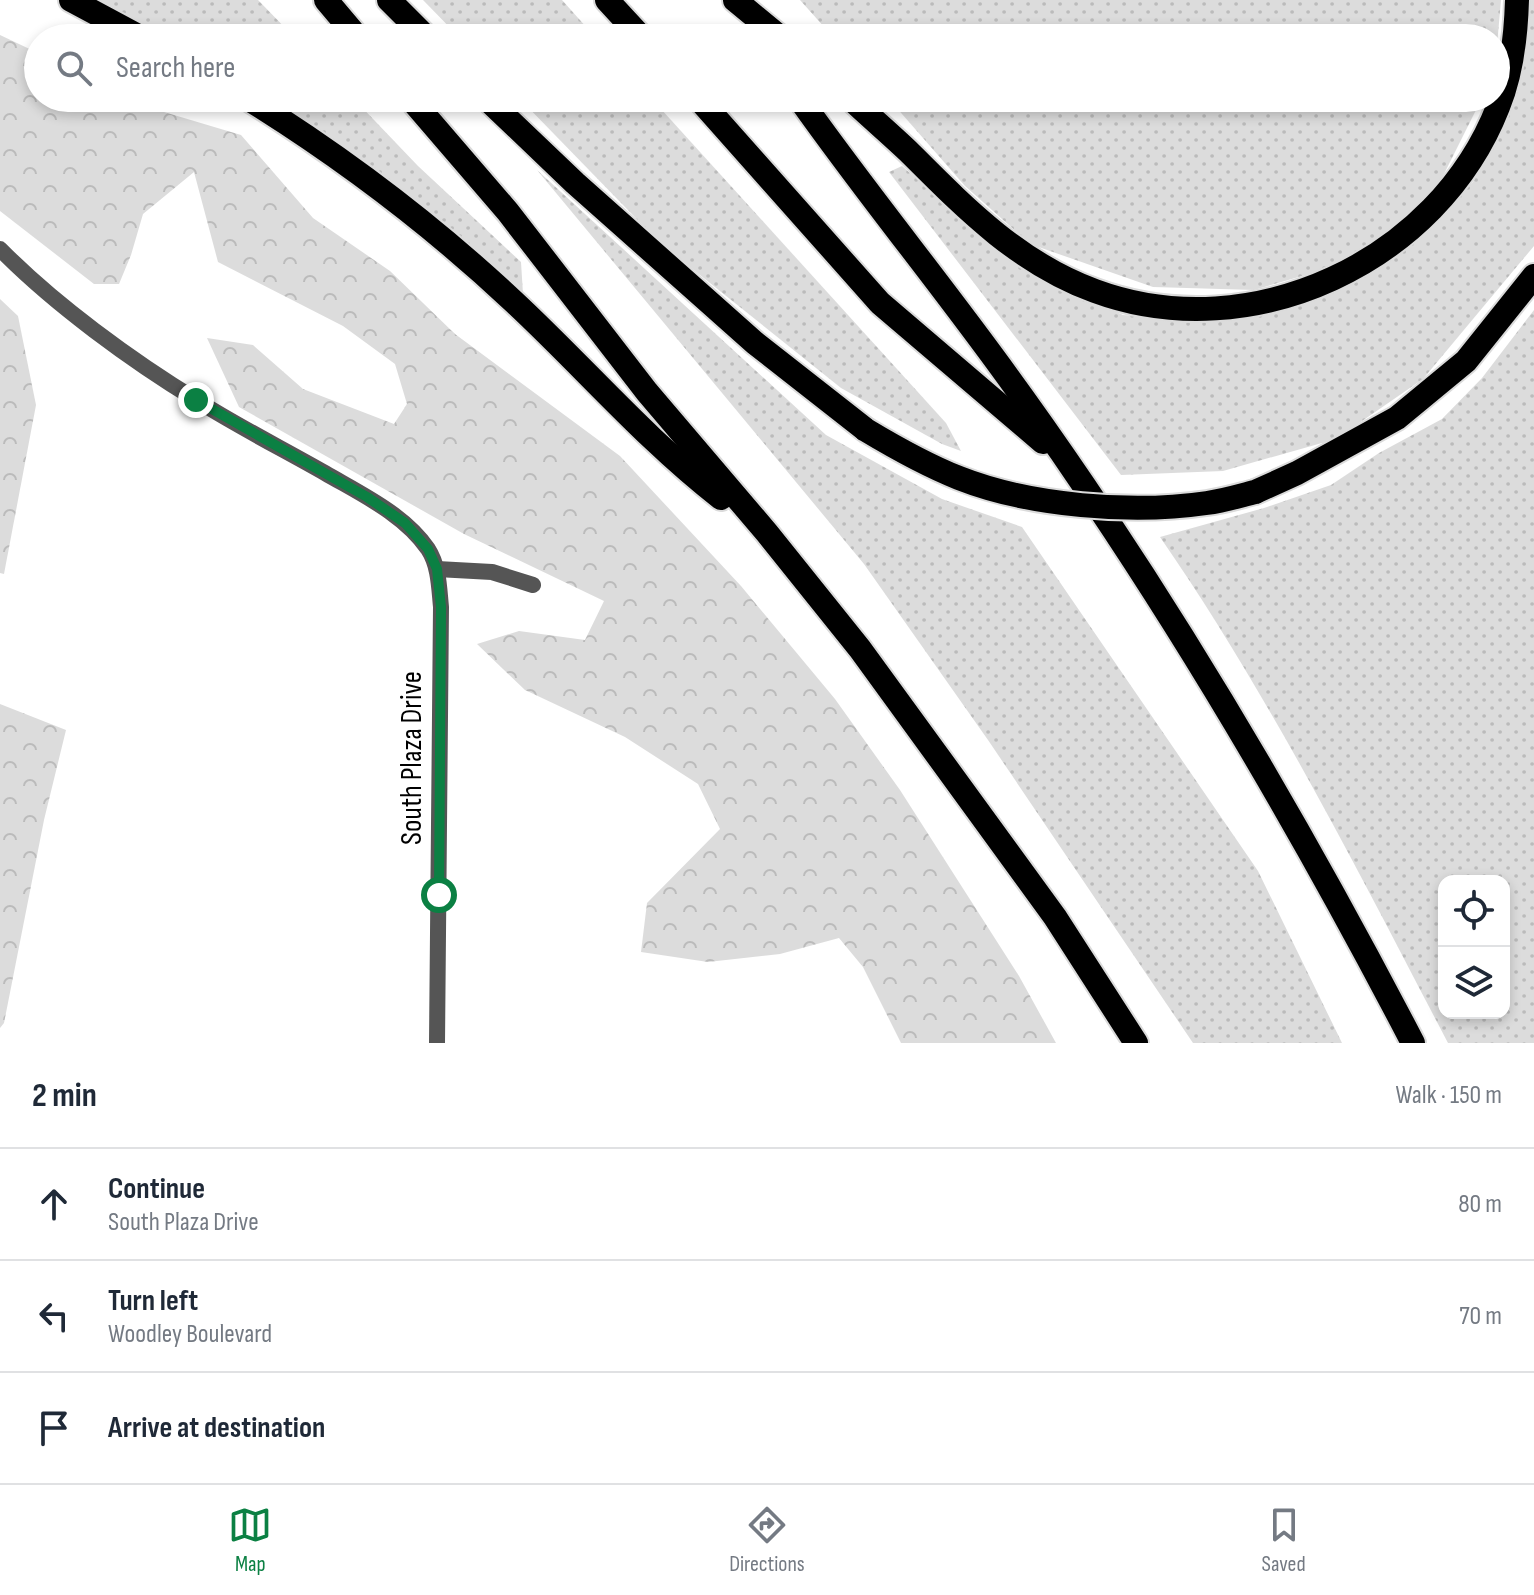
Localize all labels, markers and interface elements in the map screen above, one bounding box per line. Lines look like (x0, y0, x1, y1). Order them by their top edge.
search box (24, 24, 1510, 112)
icon: search (52, 46, 96, 90)
text: Search here (116, 50, 235, 86)
route end (178, 382, 214, 418)
street label: South Plaza Drive (394, 671, 430, 845)
map controls (1438, 875, 1510, 1019)
button: locate (1438, 875, 1510, 947)
route start (421, 877, 457, 913)
button: layers (1438, 947, 1510, 1019)
text: 2 min (32, 1075, 97, 1116)
text: Walk · 150 m (1396, 1080, 1502, 1111)
text: Continue (108, 1171, 205, 1207)
icon: ahead (32, 1182, 76, 1226)
text: 80 m (1458, 1189, 1502, 1220)
text: South Plaza Drive (108, 1207, 259, 1238)
text: Turn left (108, 1283, 198, 1319)
icon: left (32, 1294, 76, 1338)
text: 70 m (1459, 1301, 1502, 1332)
text: Woodley Boulevard (108, 1319, 272, 1350)
icon: arrive (32, 1406, 76, 1450)
text: Arrive at destination (108, 1410, 325, 1446)
tab: Map (228, 1503, 272, 1578)
tab: Directions (729, 1503, 805, 1578)
tab: Saved (1262, 1503, 1306, 1578)

